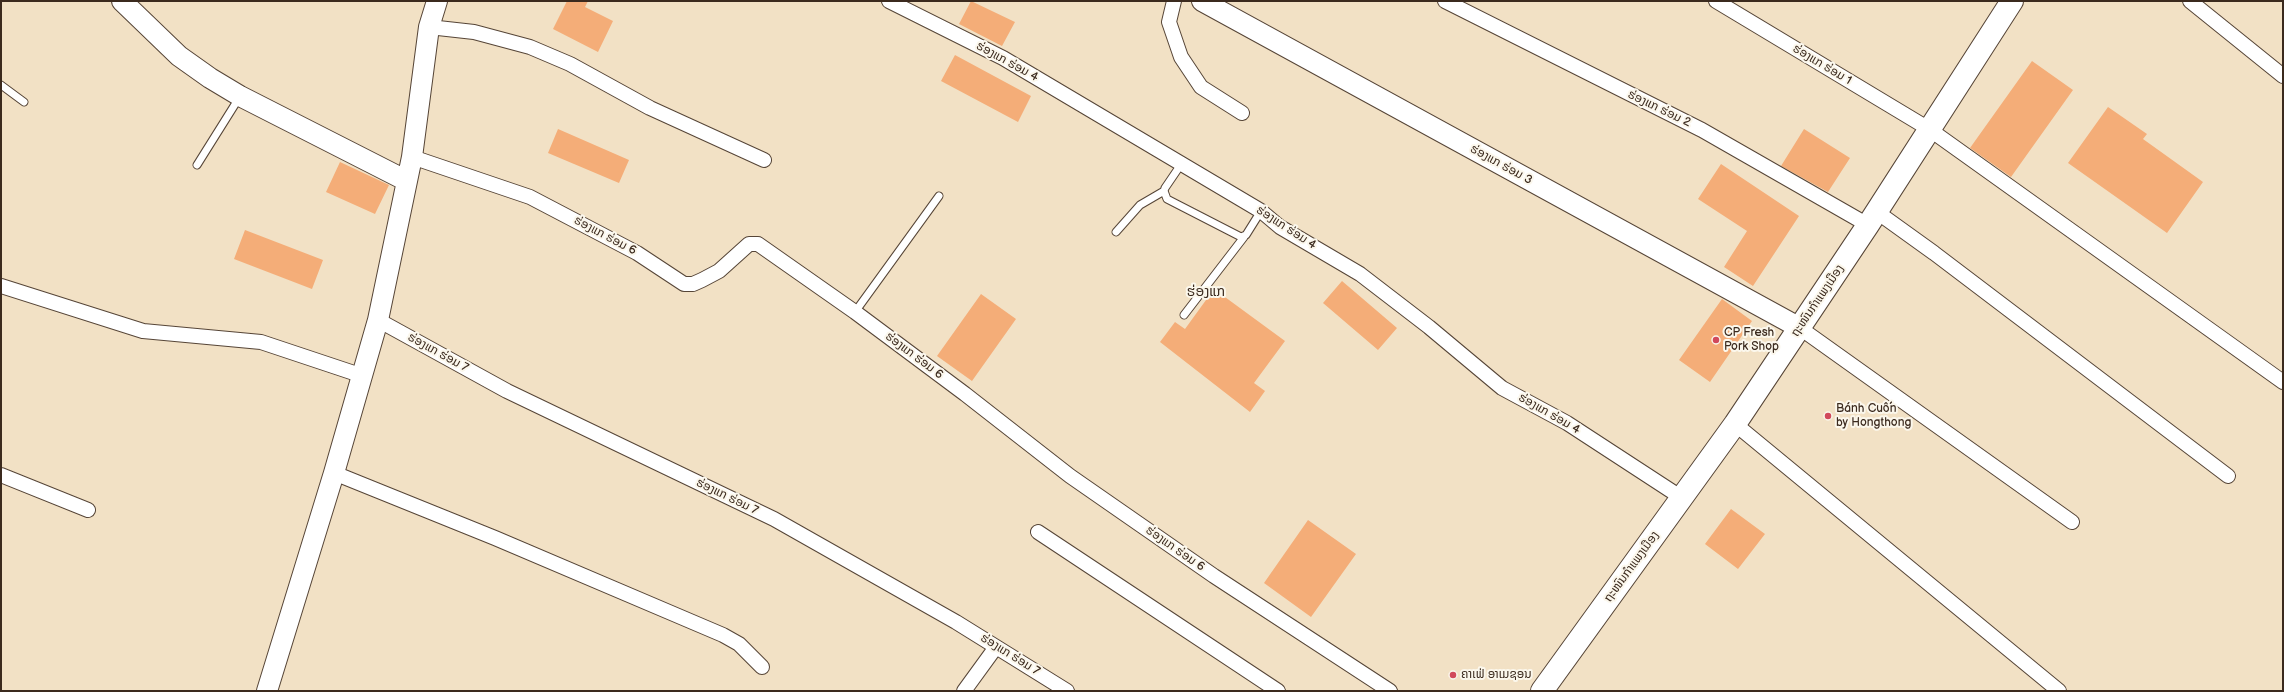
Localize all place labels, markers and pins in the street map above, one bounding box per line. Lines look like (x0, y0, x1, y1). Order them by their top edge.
place label: CP Fresh Pork Shop (1724, 326, 1779, 354)
marker: CP Fresh Pork Shop (1711, 335, 1721, 345)
place label: Bánh Cuốn by Hongthong (1836, 402, 1911, 430)
marker: Bánh Cuốn by Hongthong (1823, 411, 1833, 421)
place label: ຄາເຟ່ ອາເມຊອນ (1461, 668, 1532, 682)
marker: ຄາເຟ່ ອາເມຊອນ (1448, 670, 1458, 680)

